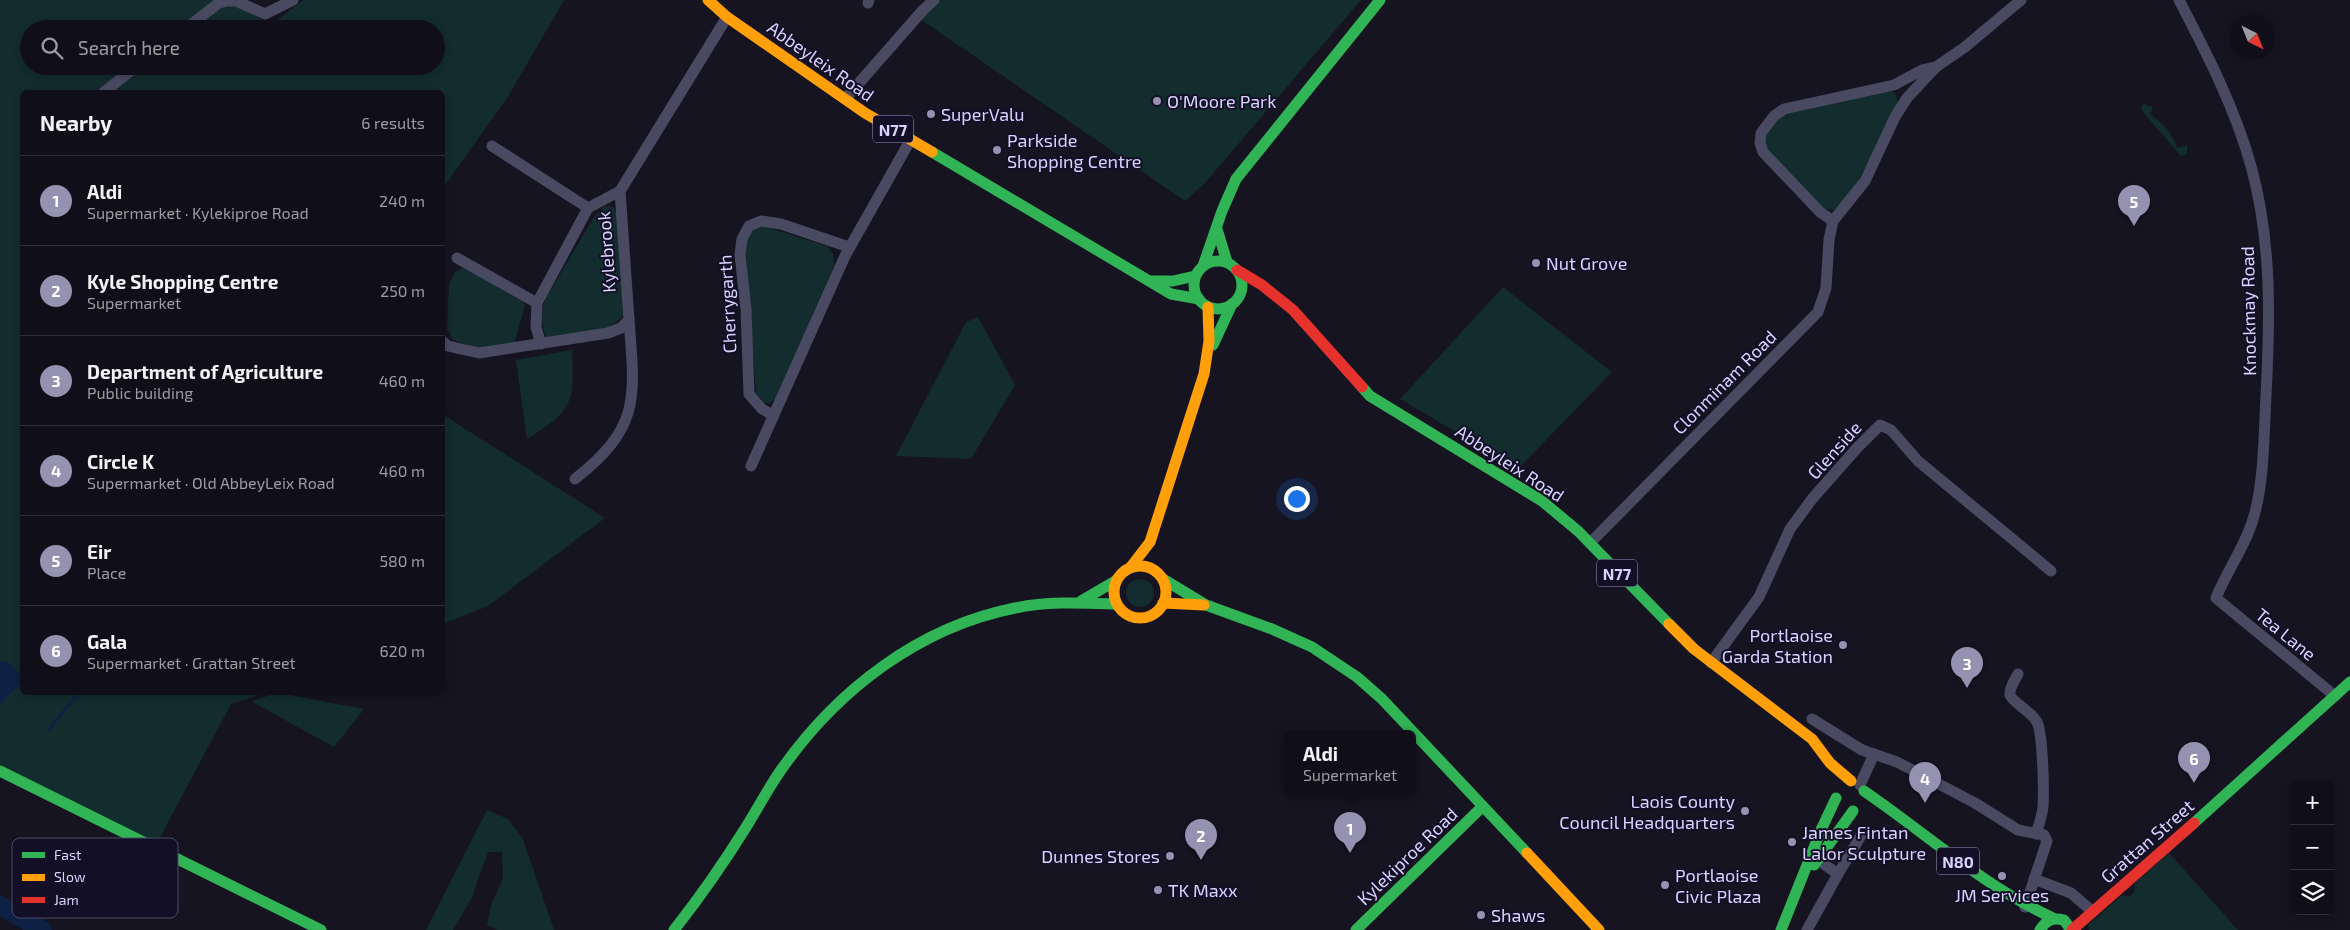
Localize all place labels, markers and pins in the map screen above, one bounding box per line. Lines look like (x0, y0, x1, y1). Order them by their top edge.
place label: O'Moore Park (1167, 90, 1277, 112)
marker: O'Moore Park (1151, 95, 1163, 107)
place label: SuperValu (941, 103, 1025, 125)
marker: SuperValu (925, 108, 937, 120)
place label: Parkside Shopping Centre (1007, 129, 1142, 172)
marker: Parkside Shopping Centre (991, 144, 1003, 156)
pin: 5 (2118, 185, 2150, 226)
place label: Nut Grove (1546, 252, 1627, 274)
marker: Nut Grove (1530, 257, 1542, 269)
place label: Portlaoise Garda Station (1722, 624, 1833, 667)
marker: Portlaoise Garda Station (1837, 639, 1849, 651)
pin: 3 (1951, 647, 1983, 688)
pin: 6 (2178, 742, 2210, 783)
pin: 4 (1909, 762, 1941, 803)
place label: Laois County Council Headquarters (1559, 790, 1735, 833)
marker: Laois County Council Headquarters (1739, 805, 1751, 817)
pin: 1 (1334, 812, 1366, 853)
pin: 2 (1185, 819, 1217, 860)
place label: James Fintan Lalor Sculpture (1802, 821, 1926, 864)
marker: James Fintan Lalor Sculpture (1786, 836, 1798, 848)
place label: Dunnes Stores (1041, 845, 1160, 867)
marker: Dunnes Stores (1164, 850, 1176, 862)
place label: Portlaoise Civic Plaza (1675, 864, 1761, 907)
marker: JM Services (1996, 870, 2008, 882)
place label: TK Maxx (1168, 879, 1238, 901)
marker: Portlaoise Civic Plaza (1659, 879, 1671, 891)
marker: TK Maxx (1152, 884, 1164, 896)
place label: JM Services (1955, 884, 2049, 906)
place label: Shaws (1491, 904, 1545, 926)
marker: Shaws (1475, 909, 1487, 921)

